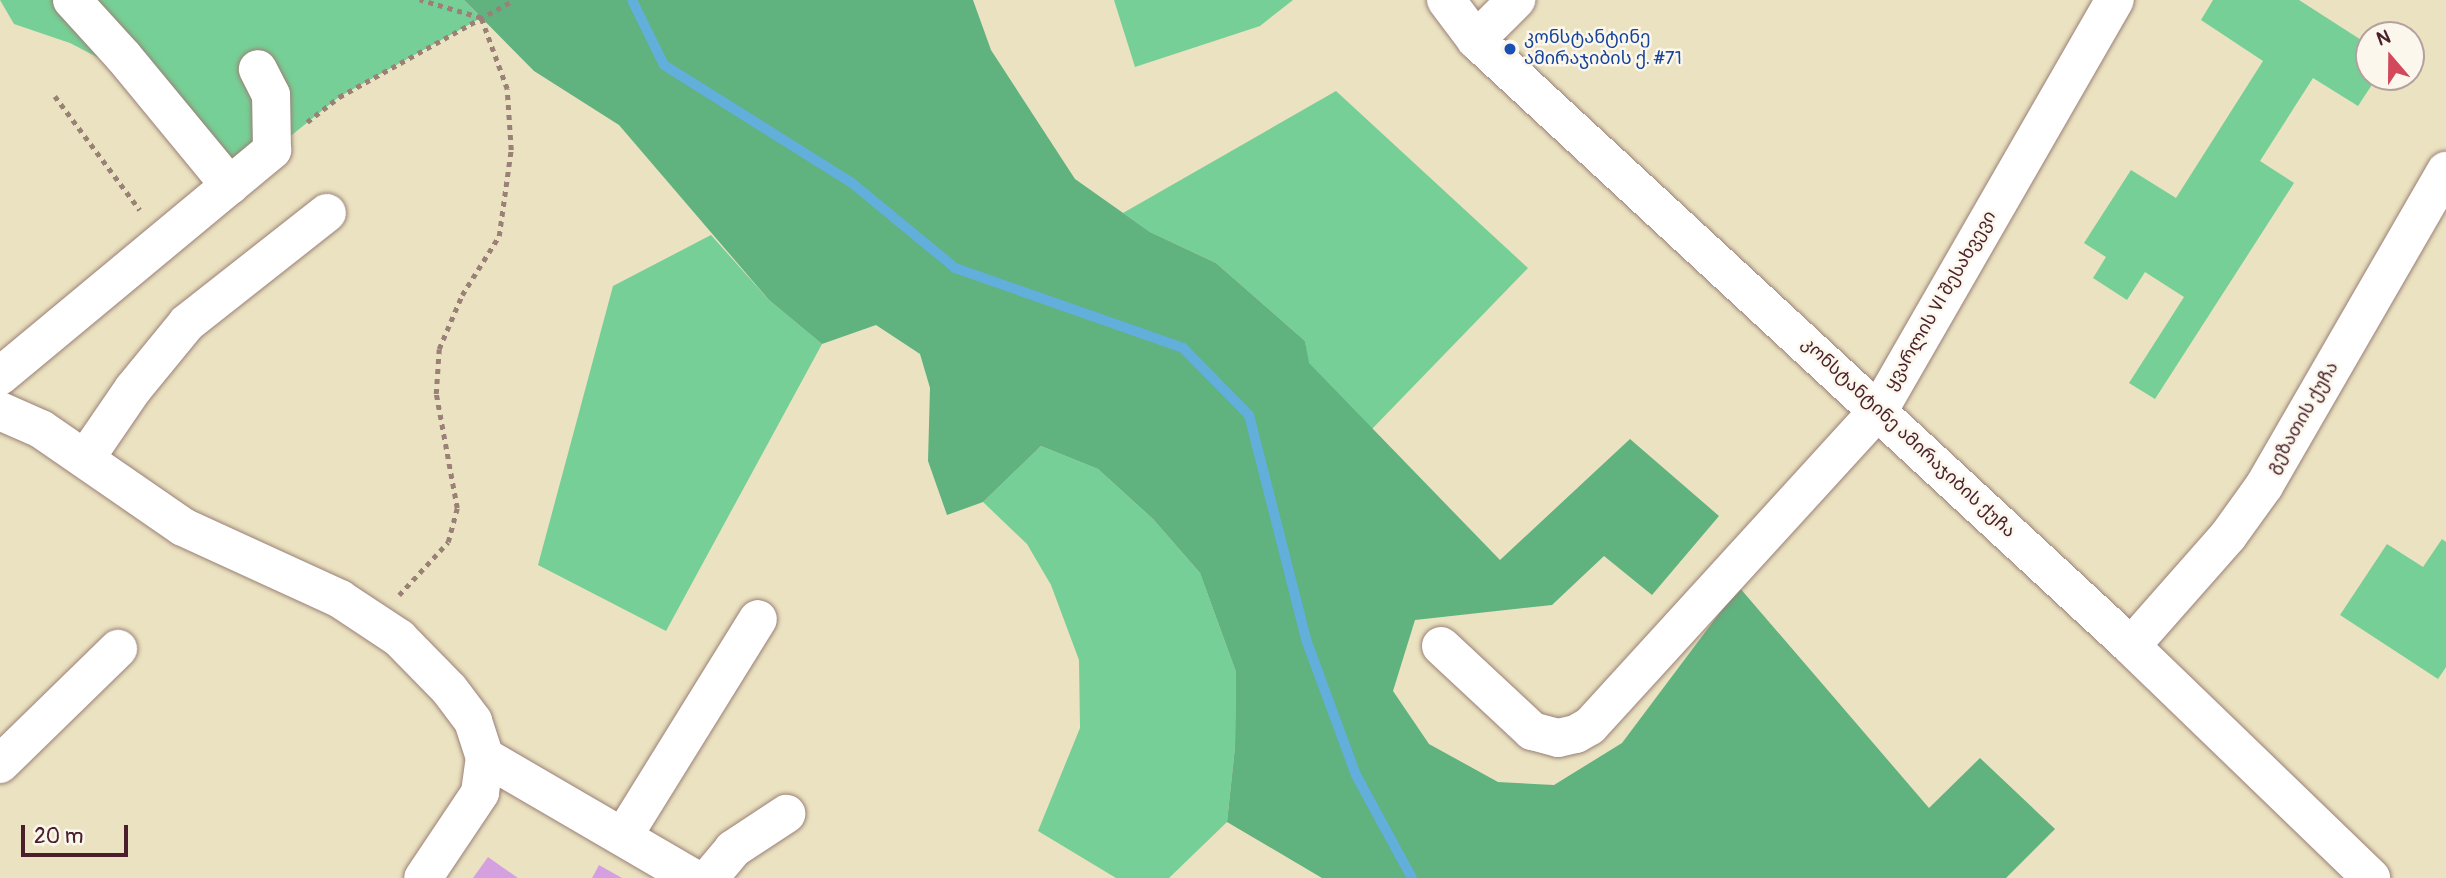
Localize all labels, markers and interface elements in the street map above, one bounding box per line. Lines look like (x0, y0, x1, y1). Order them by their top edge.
north arrow (2355, 21, 2425, 91)
text: N (2373, 25, 2394, 52)
place label: კონსტანტინე ამირაჯიბის ქ. #71 (1524, 28, 1682, 70)
marker: კონსტანტინე ამირაჯიბის ქ. #71 (1502, 41, 1518, 57)
street label: ყვარლის VI შესახვევი (1881, 207, 2001, 395)
street label: კონსტანტინე ამირაჯიბის ქუჩა (1797, 333, 2019, 543)
street label: გეზათის ქუჩა (2262, 358, 2344, 478)
scale bar (24, 812, 131, 856)
text: 20 m (34, 823, 83, 850)

